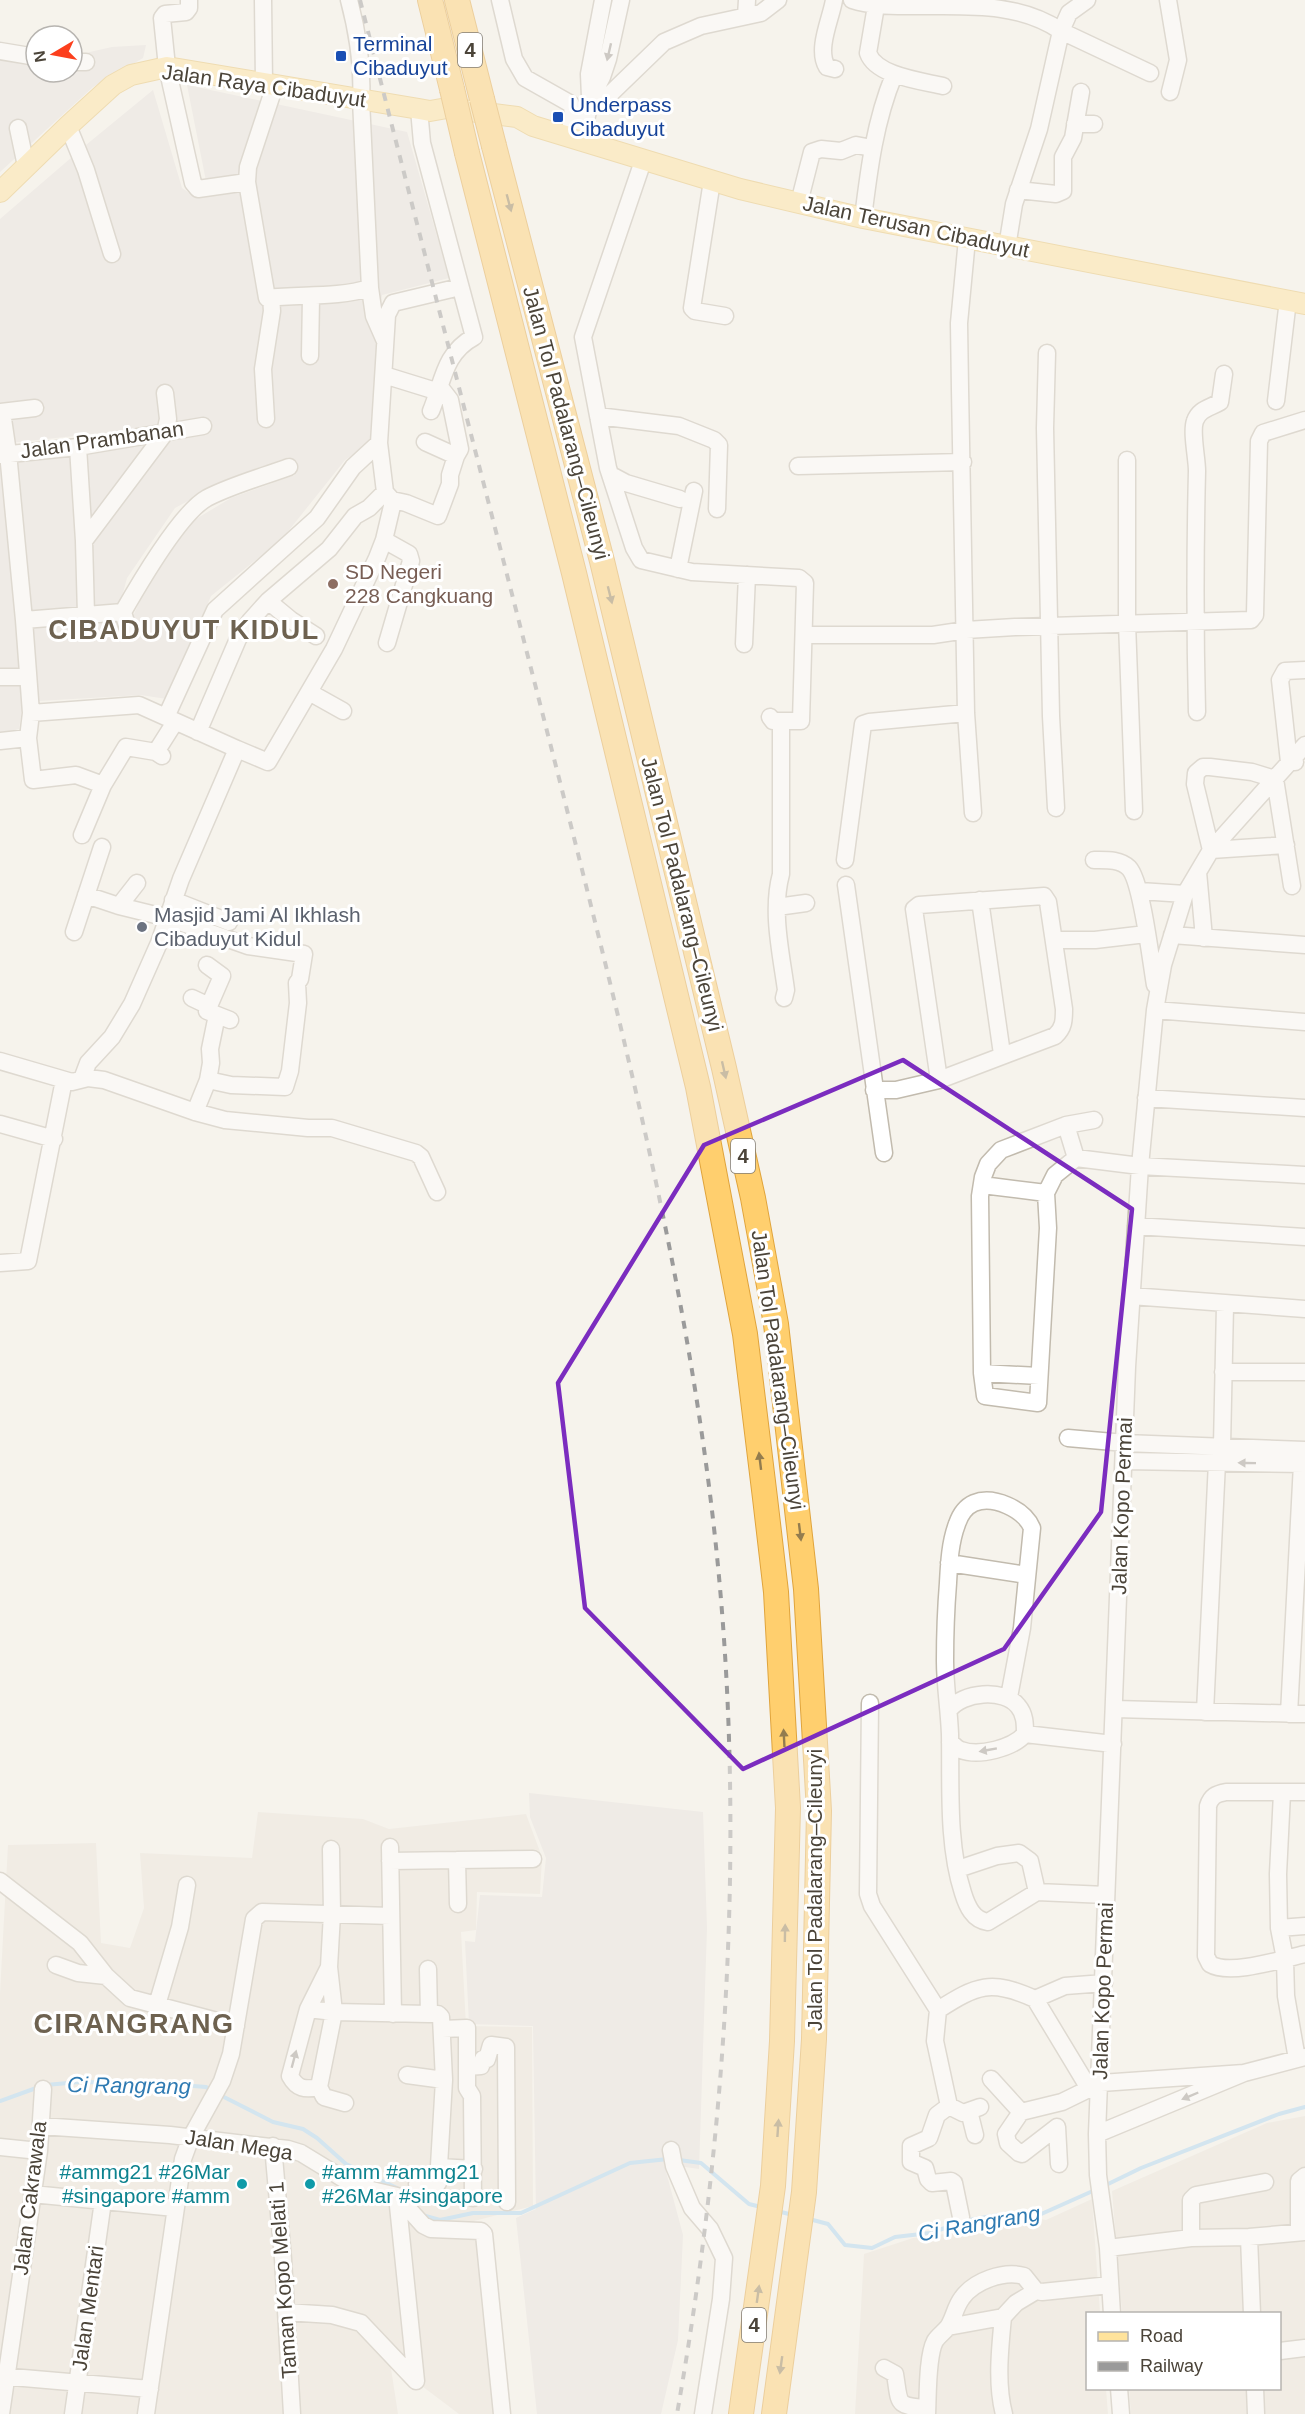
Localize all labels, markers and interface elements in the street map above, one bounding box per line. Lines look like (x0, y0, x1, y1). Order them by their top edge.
north arrow (24, 24, 84, 84)
place label: Terminal Cibaduyut (353, 32, 448, 79)
road number: 4 (458, 33, 482, 67)
one-way arrow (604, 42, 614, 61)
text: N (30, 49, 49, 64)
marker: Terminal Cibaduyut (334, 49, 348, 63)
street label: Jalan Raya Cibaduyut (161, 60, 368, 111)
place label: Underpass Cibaduyut (570, 93, 672, 140)
marker: Underpass Cibaduyut (551, 110, 565, 124)
street label: Jalan Terusan Cibaduyut (801, 191, 1032, 262)
one-way arrow (504, 193, 514, 212)
street label: Jalan Tol Padalarang–Cileunyi (519, 284, 614, 562)
street label: Jalan Prambanan (19, 417, 185, 462)
place label: SD Negeri 228 Cangkuang (345, 560, 493, 607)
marker: SD Negeri 228 Cangkuang (326, 577, 340, 591)
one-way arrow (605, 586, 615, 604)
district label: CIBADUYUT KIDUL (48, 615, 320, 645)
street label: Jalan Tol Padalarang–Cileunyi (637, 754, 728, 1034)
place label: Masjid Jami Al Ikhlash Cibaduyut Kidul (154, 903, 361, 950)
marker: Masjid Jami Al Ikhlash Cibaduyut Kidul (135, 920, 149, 934)
one-way arrow (720, 1061, 730, 1079)
road number: 4 (731, 1139, 755, 1173)
street label: Jalan Tol Padalarang–Cileunyi (747, 1229, 810, 1511)
street label: Jalan Kopo Permai (1107, 1417, 1136, 1595)
one-way arrow (756, 1451, 765, 1470)
one-way arrow (1237, 1458, 1256, 1468)
one-way arrow (795, 1522, 805, 1541)
one-way arrow (779, 1729, 788, 1748)
one-way arrow (978, 1746, 997, 1755)
street label: Jalan Tol Padalarang–Cileunyi (803, 1749, 826, 2031)
street label: Jalan Kopo Permai (1088, 1902, 1117, 2080)
one-way arrow (780, 1924, 790, 1943)
district label: CIRANGRANG (34, 2009, 235, 2039)
one-way arrow (290, 2050, 300, 2068)
water label: Ci Rangrang (67, 2072, 192, 2099)
one-way arrow (1181, 2092, 1199, 2101)
street label: Jalan Cakrawala (9, 2119, 50, 2276)
one-way arrow (773, 2119, 783, 2138)
street label: Jalan Mega (184, 2125, 295, 2164)
place label: #ammg21 #26Mar #singapore #amm (60, 2160, 230, 2207)
place label: #amm #ammg21 #26Mar #singapore (322, 2160, 503, 2207)
marker: #ammg21 #26Mar #singapore #amm (235, 2177, 249, 2191)
marker: #amm #ammg21 #26Mar #singapore (303, 2177, 317, 2191)
street label: Taman Kopo Melati 1 (264, 2181, 301, 2379)
water label: Ci Rangrang (916, 2200, 1043, 2247)
street label: Jalan Mentari (67, 2244, 108, 2372)
one-way arrow (754, 2284, 763, 2303)
road number: 4 (742, 2308, 766, 2342)
legend (1086, 2312, 1281, 2390)
text: Road (1140, 2326, 1183, 2346)
one-way arrow (777, 2355, 786, 2374)
text: Railway (1140, 2356, 1203, 2376)

